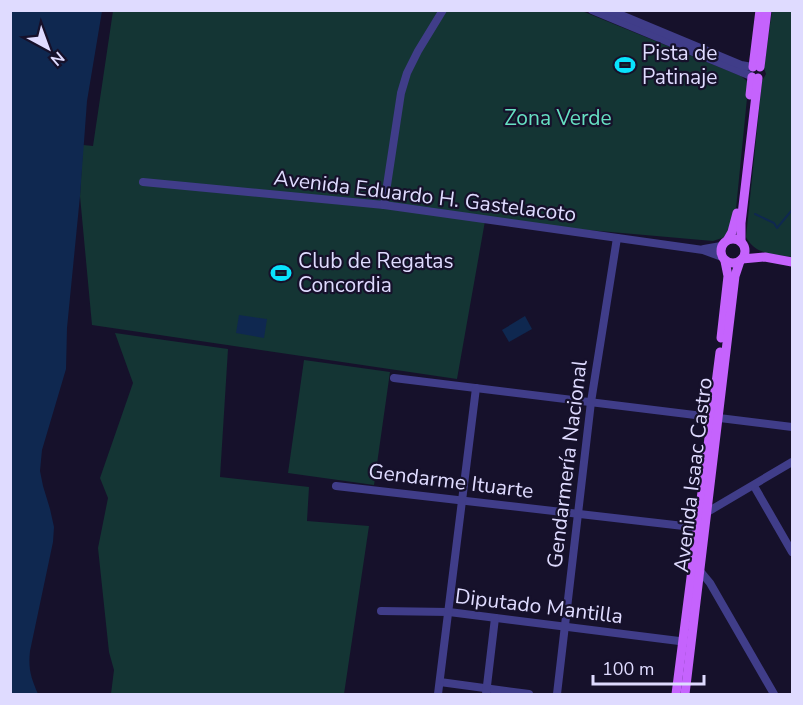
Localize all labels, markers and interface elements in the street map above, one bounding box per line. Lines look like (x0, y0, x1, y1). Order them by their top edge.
north arrow (18, 18, 78, 78)
place label: Pista de Patinaje (642, 39, 717, 91)
text: N (45, 46, 69, 71)
sports icon: Pista de Patinaje (613, 53, 637, 77)
park label: Zona Verde (504, 104, 612, 132)
street label: Avenida Eduardo H. Gastelacoto (272, 164, 578, 228)
place label: Club de Regatas Concordia (298, 247, 454, 299)
sports icon: Club de Regatas Concordia (269, 261, 293, 285)
street label: Gendarmería Nacional (540, 358, 594, 570)
street label: Avenida Isaac Castro (667, 376, 719, 574)
street label: Gendarme Ituarte (367, 457, 535, 505)
street label: Diputado Mantilla (453, 582, 625, 630)
scale bar (593, 648, 704, 686)
text: 100 m (602, 657, 654, 681)

